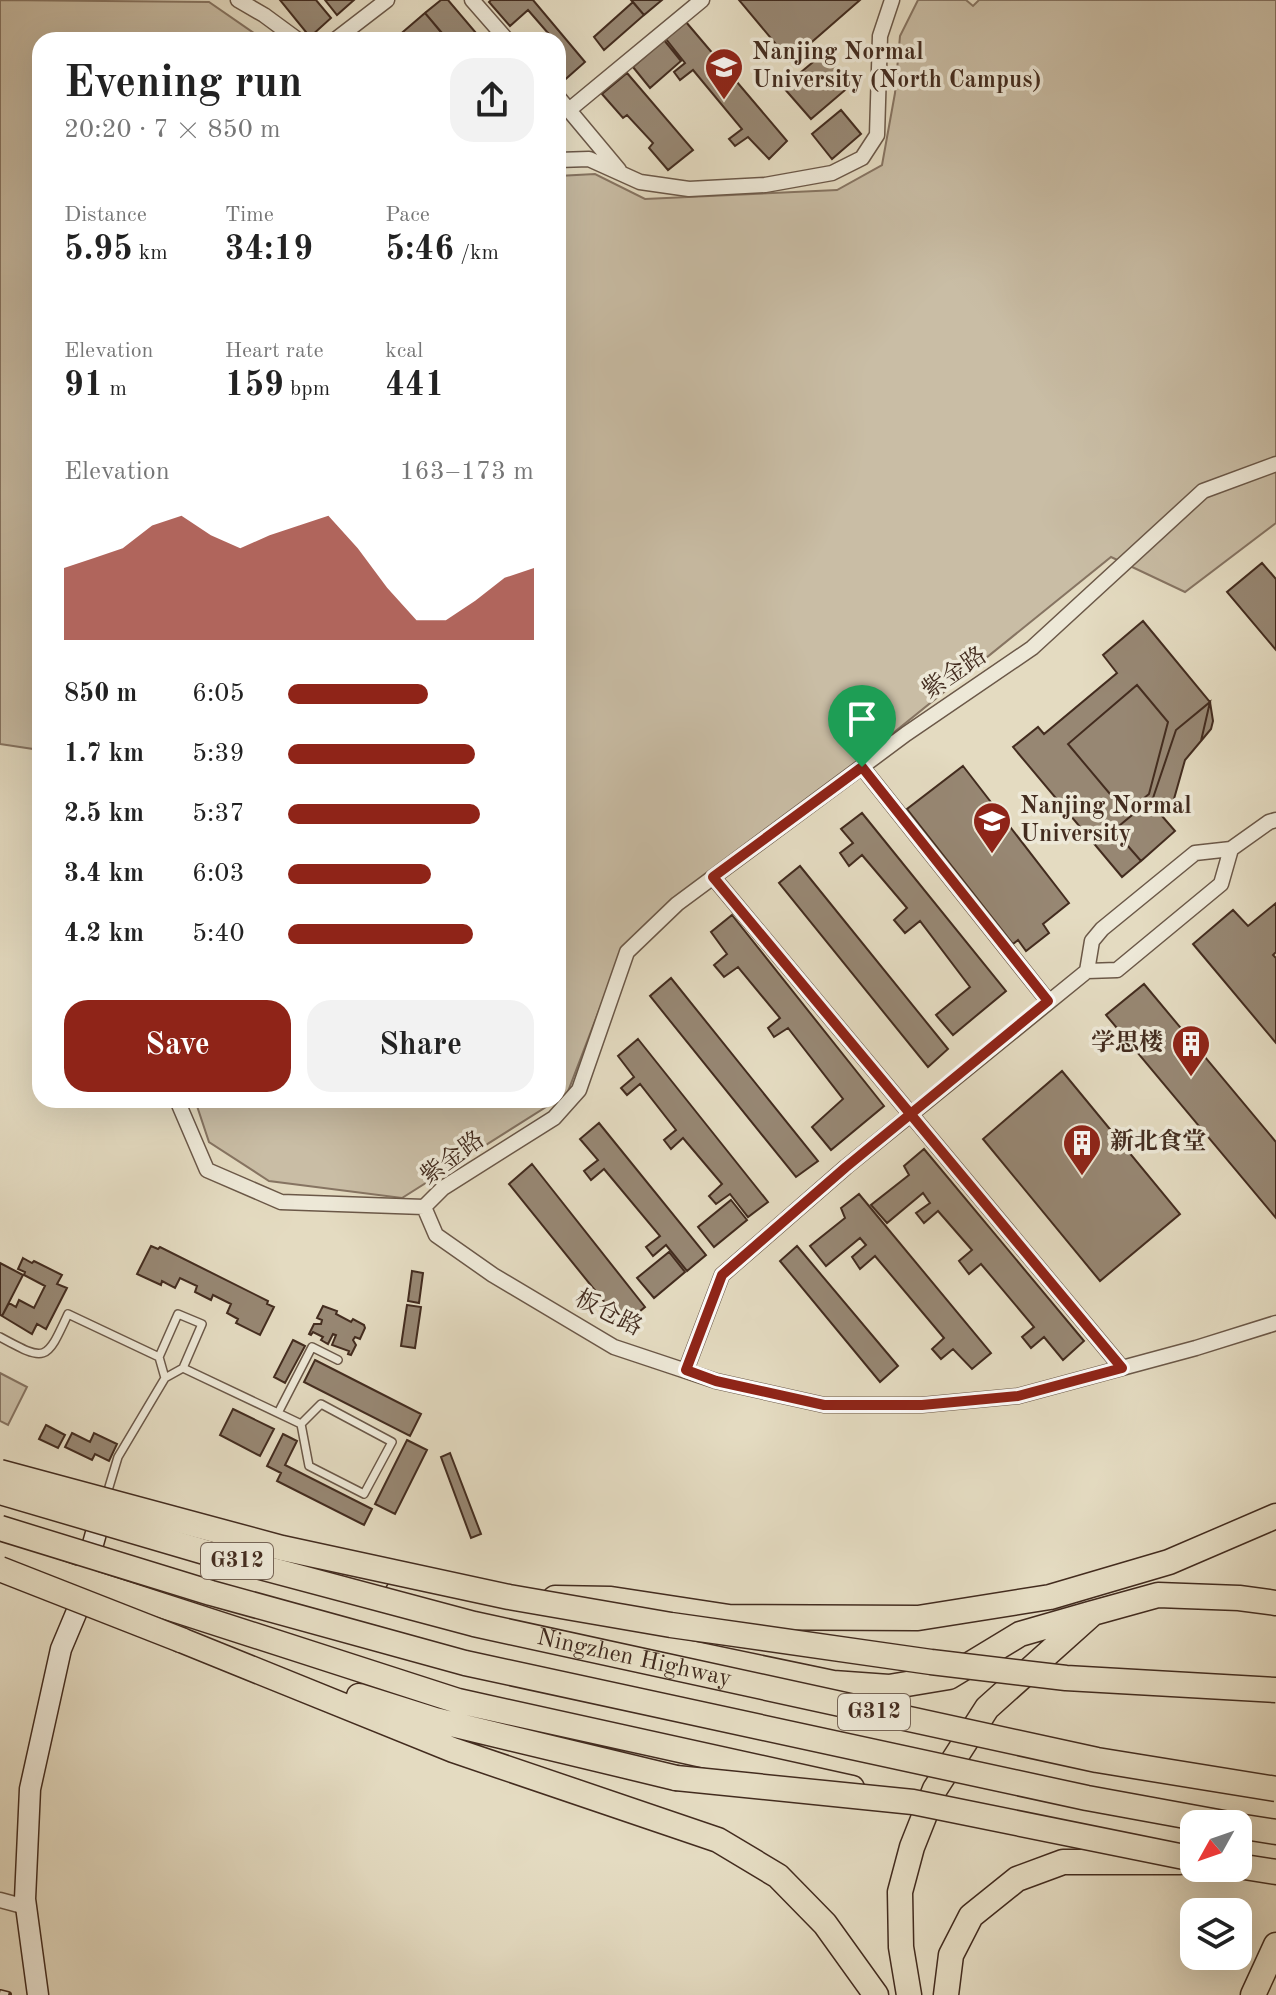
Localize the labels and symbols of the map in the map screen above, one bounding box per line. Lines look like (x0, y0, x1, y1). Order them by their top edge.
place label: Nanjing Normal University (North Campus) (752, 41, 1041, 93)
school or university icon: Nanjing Normal University (North Campus) (703, 46, 745, 101)
street label: 紫金路 (917, 641, 992, 704)
pin (828, 685, 896, 767)
place label: Nanjing Normal University (1020, 795, 1192, 847)
school or university icon: Nanjing Normal University (971, 800, 1013, 855)
building icon: 学思楼 (1170, 1023, 1212, 1078)
place label: 学思楼 (1091, 1029, 1163, 1056)
building icon: 新北食堂 (1061, 1122, 1103, 1177)
street label: 紫金路 (415, 1126, 489, 1190)
place label: 新北食堂 (1110, 1128, 1206, 1155)
street label: 板仓路 (570, 1284, 647, 1341)
road number: G312 (201, 1543, 273, 1579)
street label: Ningzhen Highway (534, 1626, 734, 1692)
road number: G312 (838, 1694, 910, 1730)
north arrow (1180, 1810, 1252, 1882)

